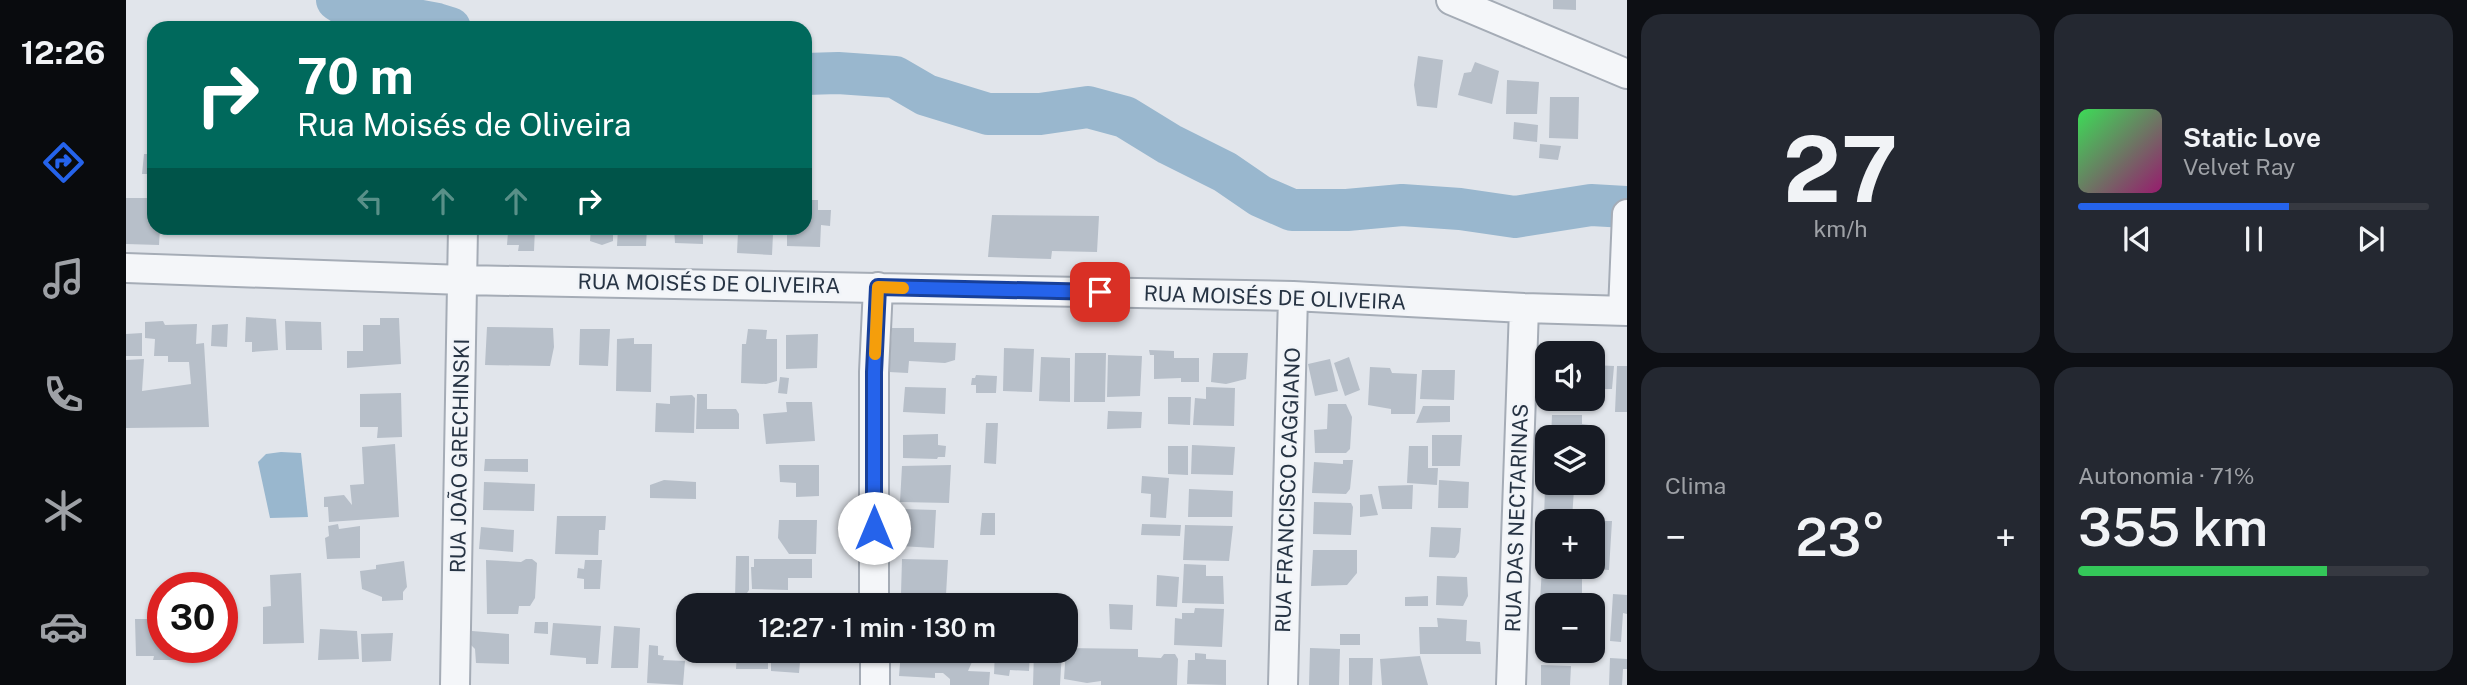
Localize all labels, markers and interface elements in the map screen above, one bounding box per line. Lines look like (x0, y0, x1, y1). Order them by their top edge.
text: 12:26 (21, 34, 105, 71)
text: 70 m (297, 47, 414, 105)
icon: right (182, 49, 273, 140)
text: Rua Moisés de Oliveira (297, 106, 631, 143)
text: 27 (1783, 116, 1898, 222)
text: Static Love (2183, 122, 2321, 153)
icon: directions (39, 138, 88, 187)
text: Velvet Ray (2183, 153, 2295, 180)
icon: left (351, 182, 389, 220)
icon: ahead (424, 182, 462, 220)
icon: ahead (497, 182, 535, 220)
icon: right (570, 182, 608, 220)
text: km/h (1813, 215, 1868, 242)
icon: previous (2118, 220, 2156, 258)
icon: pause (2235, 220, 2273, 258)
icon: next (2352, 220, 2390, 258)
icon: music (39, 254, 88, 303)
pin (1070, 262, 1130, 322)
street label: RUA MOISÉS DE OLIVEIRA (577, 269, 841, 298)
icon: arrive (1081, 273, 1119, 311)
street label: RUA MOISÉS DE OLIVEIRA (1143, 280, 1407, 315)
street label: RUA JOÃO GRECHINSKI (445, 339, 474, 573)
map controls (1535, 341, 1605, 663)
button: sound (1535, 341, 1605, 411)
street label: RUA FRANCISCO CAGGIANO (1270, 347, 1305, 633)
icon: phone (39, 370, 88, 419)
street label: RUA DAS NECTARINAS (1500, 403, 1533, 633)
button: layers (1535, 425, 1605, 495)
text: Autonomia · 71% (2078, 462, 2254, 489)
text: Clima (1665, 472, 1726, 499)
icon: climate (39, 486, 88, 535)
position arrow (837, 491, 911, 565)
text: 355 km (2078, 497, 2268, 558)
text: 23° (1795, 507, 1886, 568)
button: + (1535, 509, 1605, 579)
text: − (1665, 515, 1686, 560)
text: + (1995, 515, 2016, 560)
speed limit sign: 30 (147, 572, 238, 663)
button: − (1535, 593, 1605, 663)
icon: car (39, 602, 88, 651)
text: 12:27 · 1 min · 130 m (758, 612, 996, 643)

